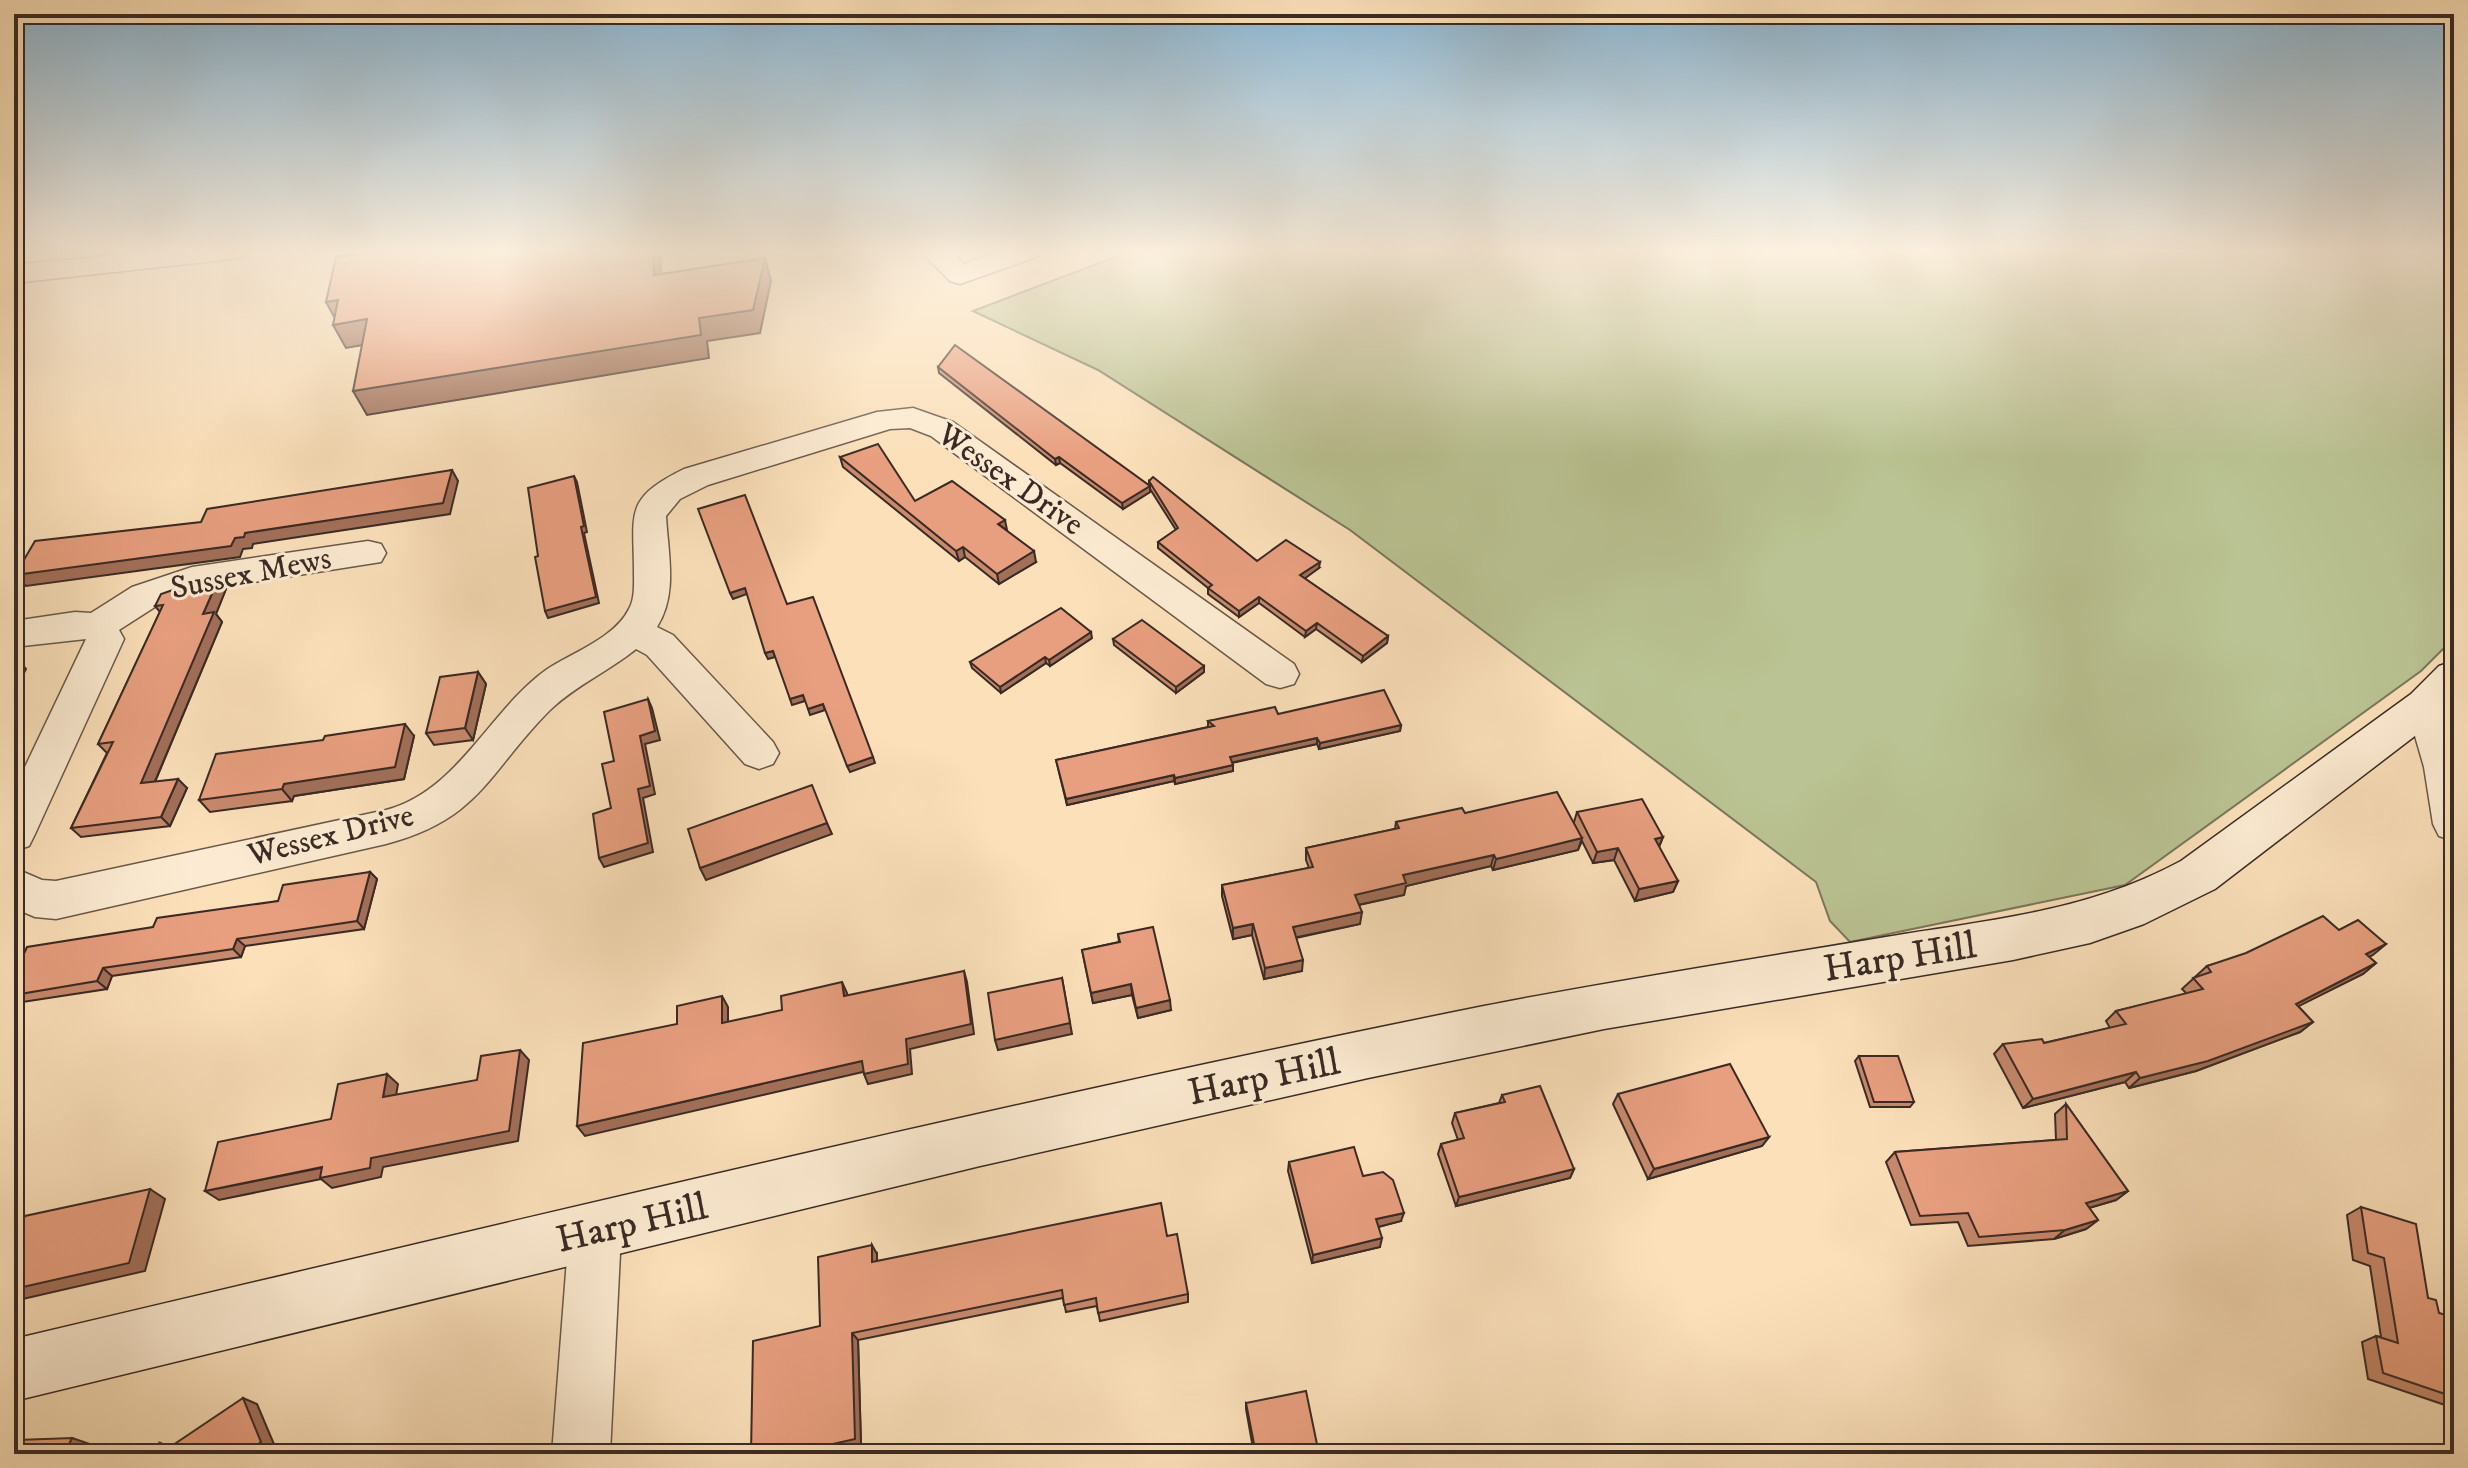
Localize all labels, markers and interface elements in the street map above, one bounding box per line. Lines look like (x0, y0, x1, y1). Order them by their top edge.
street label: Wessex Drive (928, 414, 1091, 545)
street label: Sussex Mews (167, 539, 335, 609)
street label: Wessex Drive (243, 796, 418, 876)
street label: Harp Hill (1820, 922, 1980, 994)
street label: Harp Hill (1184, 1038, 1345, 1117)
street label: Harp Hill (552, 1183, 713, 1265)

